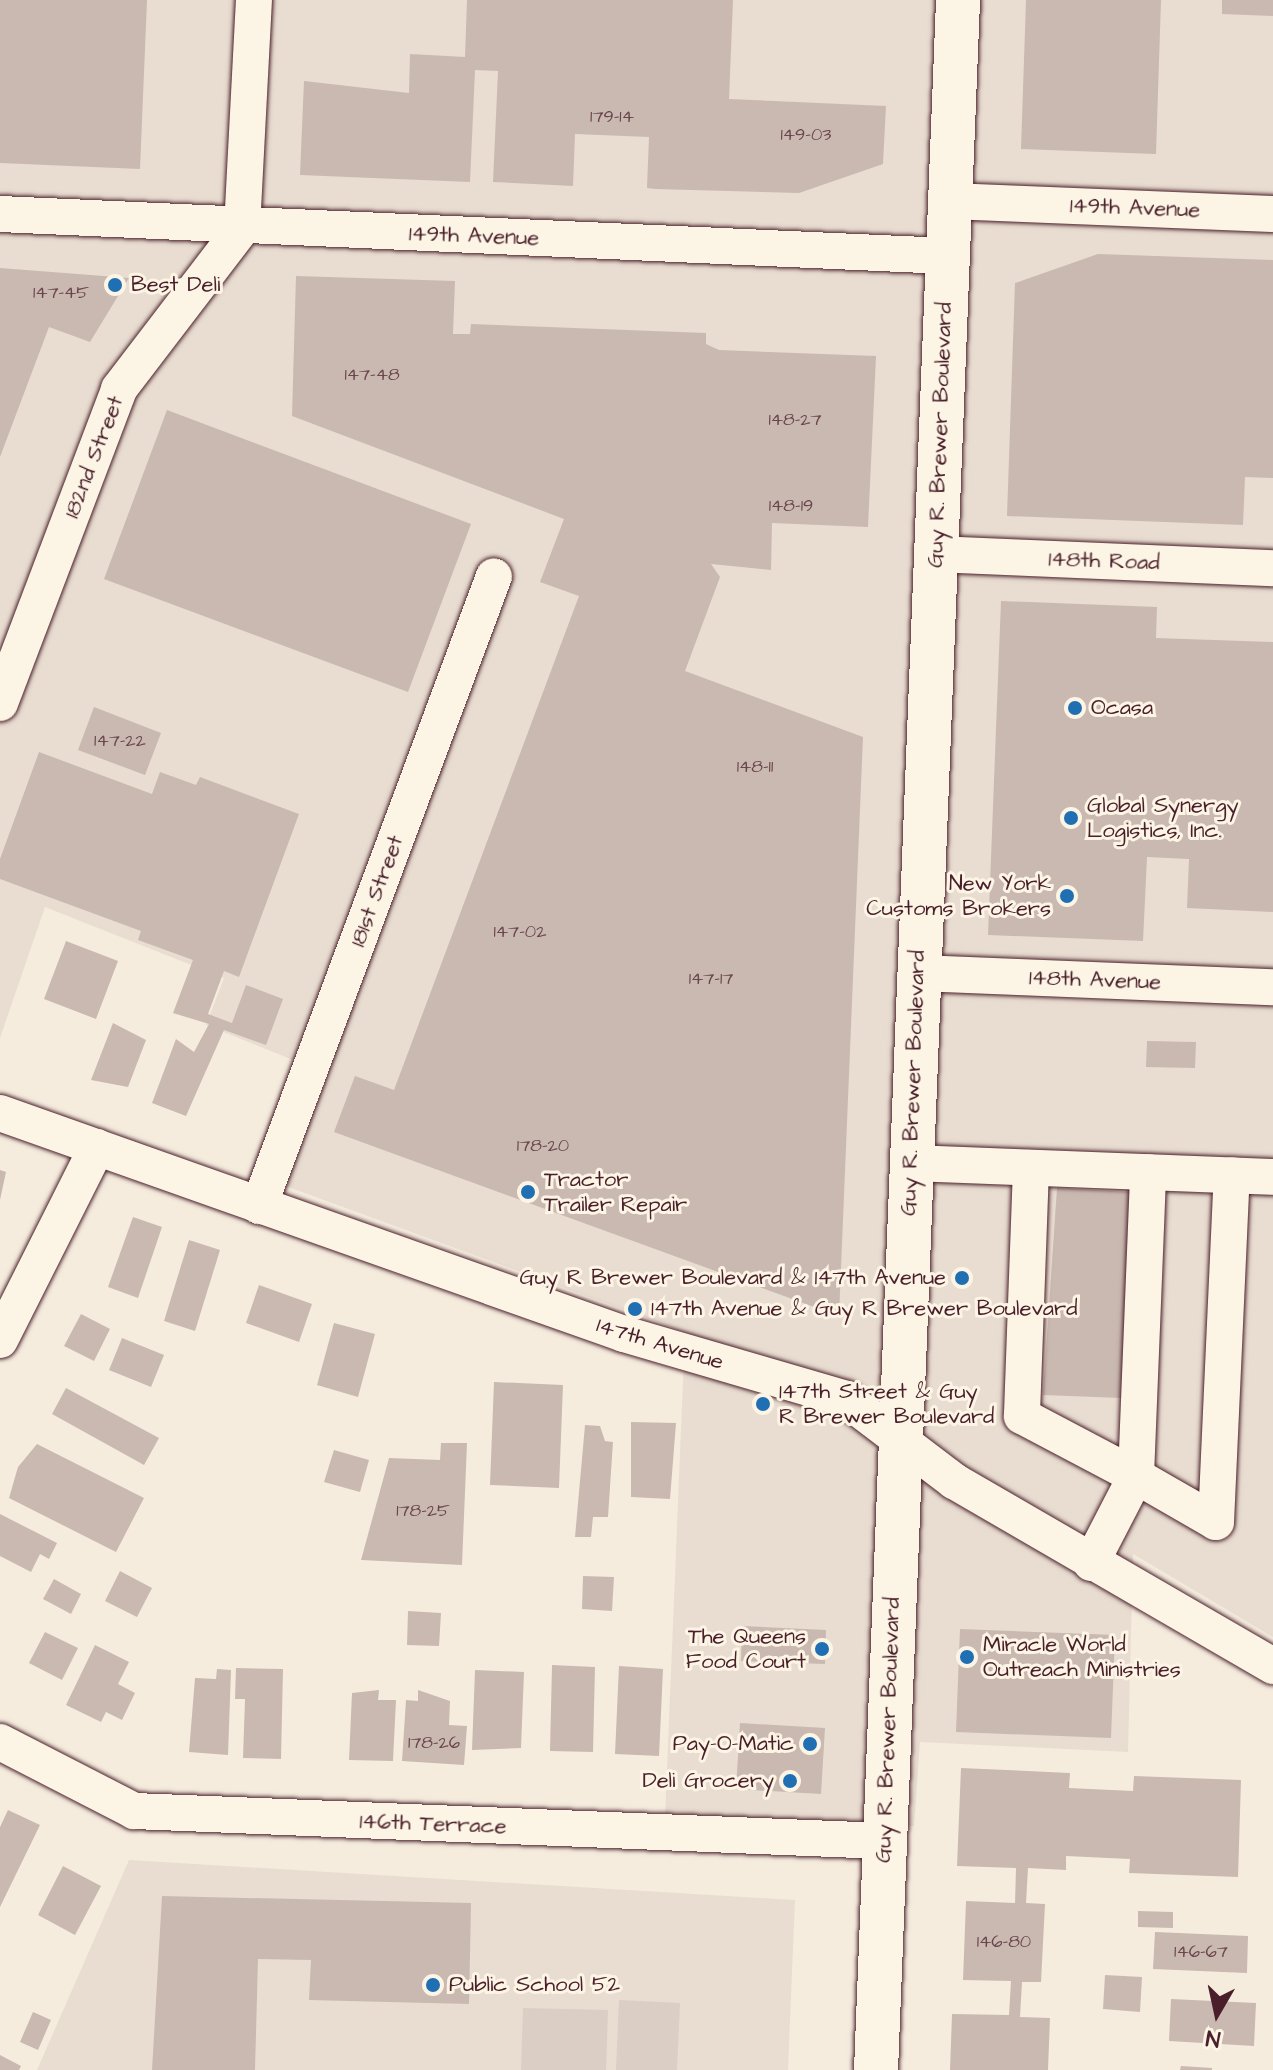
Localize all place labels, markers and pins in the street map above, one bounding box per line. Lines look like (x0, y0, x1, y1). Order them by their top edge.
place label: Best Deli (131, 272, 220, 298)
marker: Best Deli (106, 276, 124, 294)
place label: Ocasa (1091, 695, 1153, 721)
marker: Ocasa (1066, 699, 1084, 717)
place label: Global Synergy Logistics, Inc. (1087, 792, 1239, 844)
marker: Global Synergy Logistics, Inc. (1062, 809, 1080, 827)
place label: New York Customs Brokers (866, 870, 1051, 922)
marker: New York Customs Brokers (1058, 887, 1076, 905)
place label: Tractor Trailer Repair (544, 1166, 687, 1218)
marker: Tractor Trailer Repair (519, 1183, 537, 1201)
place label: Guy R Brewer Boulevard & 147th Avenue (520, 1265, 946, 1291)
marker: Guy R Brewer Boulevard & 147th Avenue (953, 1269, 971, 1287)
place label: 147th Avenue & Guy R Brewer Boulevard (651, 1296, 1077, 1322)
marker: 147th Avenue & Guy R Brewer Boulevard (626, 1300, 644, 1318)
place label: 147th Street & Guy R Brewer Boulevard (779, 1378, 994, 1430)
marker: 147th Street & Guy R Brewer Boulevard (754, 1395, 772, 1413)
place label: The Queens Food Court (686, 1623, 806, 1674)
place label: Miracle World Outreach Ministries (983, 1631, 1181, 1682)
marker: The Queens Food Court (813, 1640, 831, 1658)
marker: Miracle World Outreach Ministries (958, 1648, 976, 1666)
place label: Pay-O-Matic (673, 1731, 794, 1757)
marker: Pay-O-Matic (801, 1735, 819, 1753)
place label: Deli Grocery (642, 1768, 774, 1794)
marker: Deli Grocery (781, 1772, 799, 1790)
place label: Public School 52 (449, 1972, 620, 1998)
marker: Public School 52 (424, 1976, 442, 1994)

